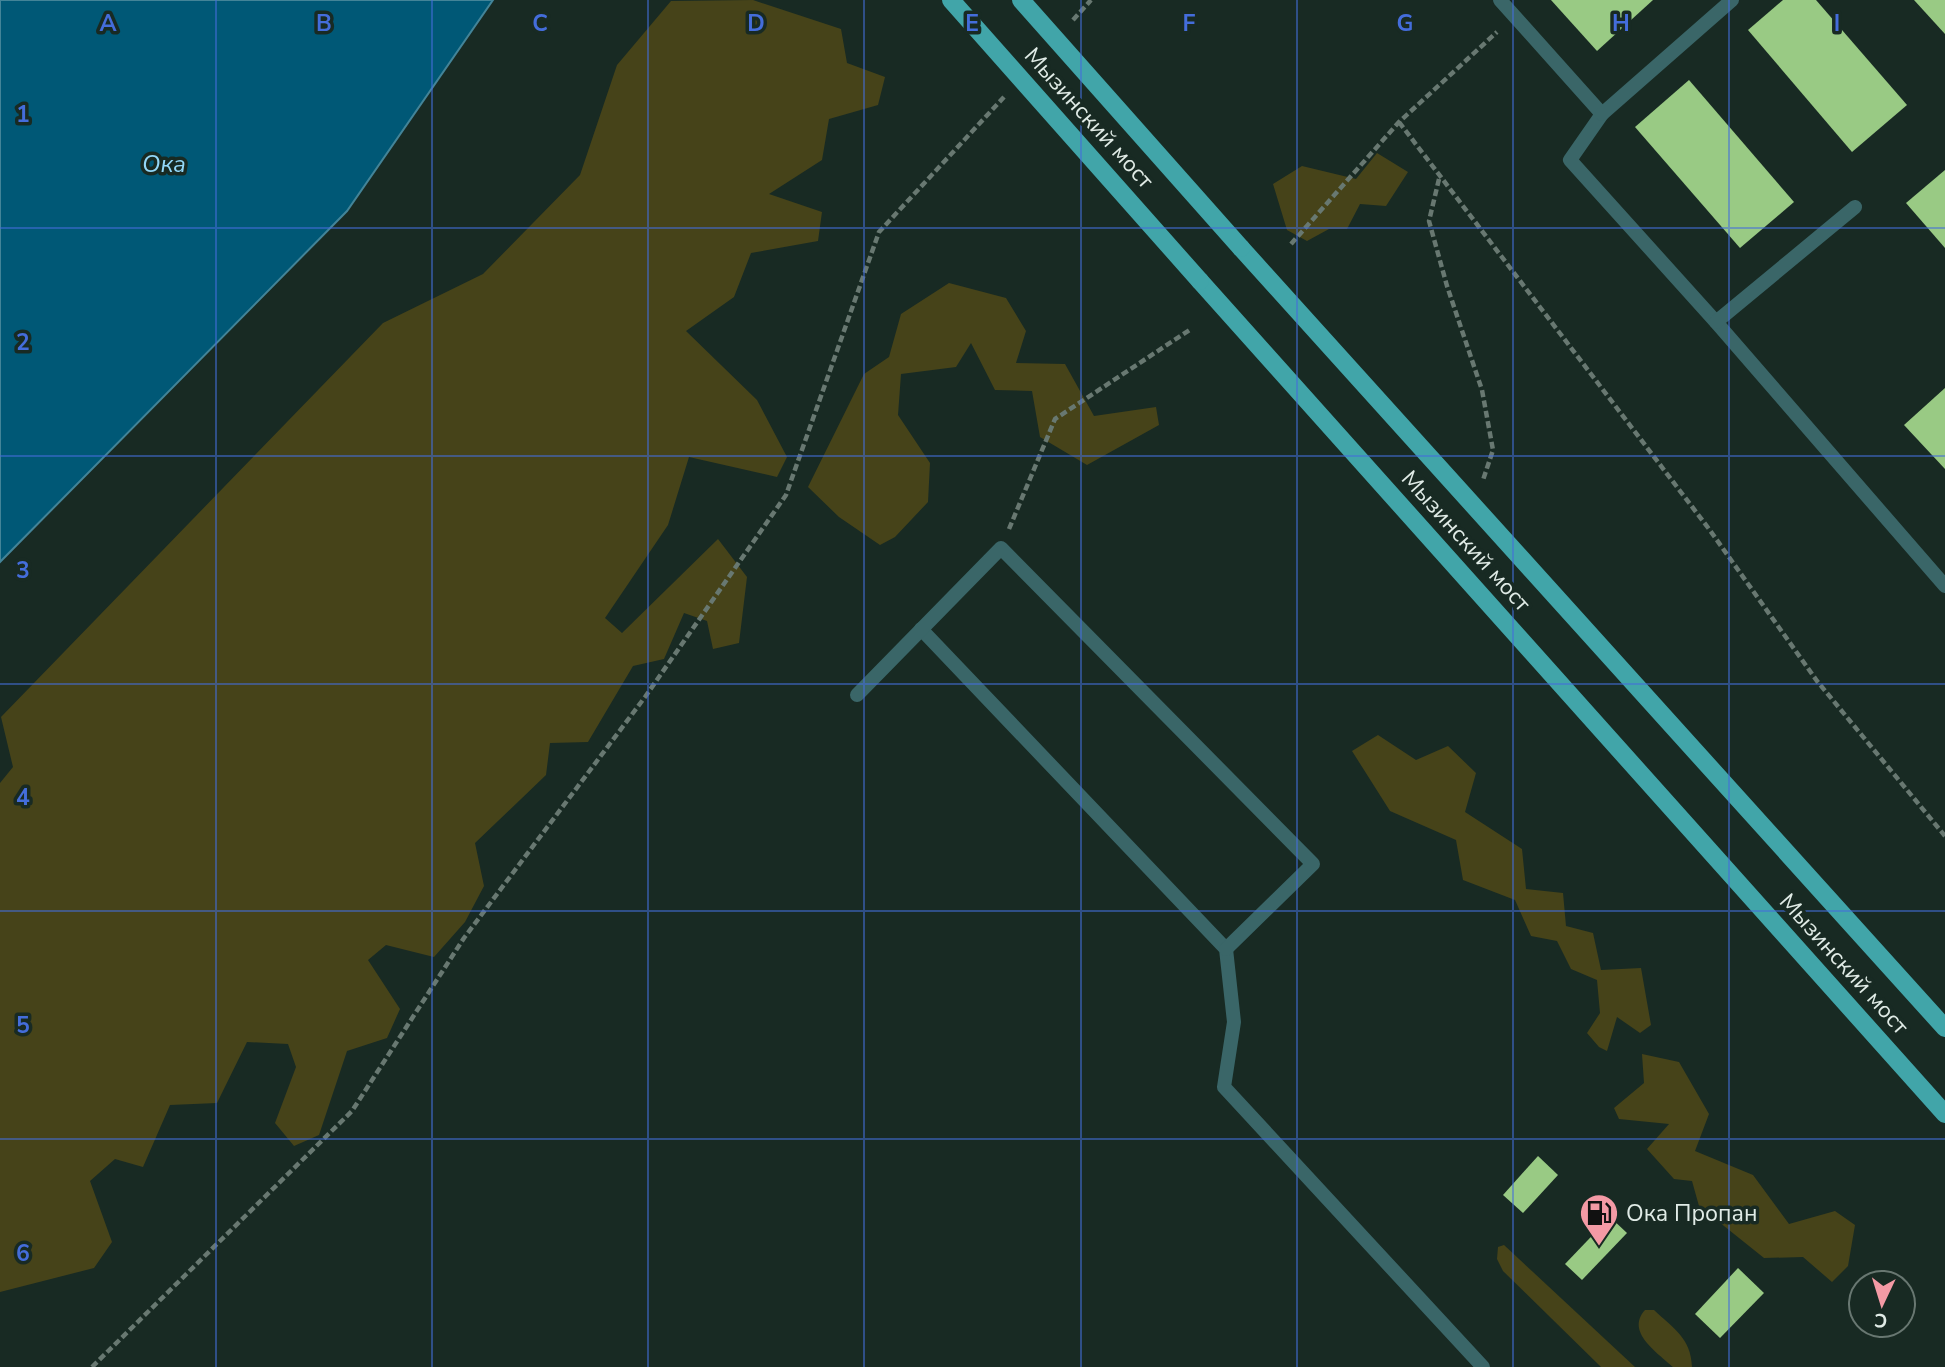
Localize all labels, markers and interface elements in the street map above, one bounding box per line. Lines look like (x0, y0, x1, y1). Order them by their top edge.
text: A (99, 8, 117, 39)
text: B (316, 8, 332, 39)
text: C (532, 8, 548, 39)
text: D (747, 8, 765, 39)
text: E (965, 8, 979, 39)
text: F (1183, 8, 1196, 39)
text: G (1397, 8, 1413, 39)
text: H (1612, 8, 1630, 39)
text: I (1834, 8, 1840, 39)
street label: Мызинский мост (1017, 41, 1161, 196)
text: 1 (16, 99, 30, 130)
water label: Ока (142, 148, 186, 180)
text: 2 (16, 327, 30, 358)
street label: Мызинский мост (1394, 464, 1538, 619)
text: 3 (16, 555, 30, 586)
text: 4 (16, 782, 30, 813)
street label: Мызинский мост (1772, 887, 1916, 1042)
text: 5 (16, 1010, 30, 1041)
fuel station icon: Ока Пропан (1578, 1192, 1620, 1247)
place label: Ока Пропан (1626, 1198, 1757, 1229)
text: 6 (16, 1238, 30, 1269)
north arrow (1847, 1269, 1917, 1339)
text: С (1873, 1307, 1888, 1333)

